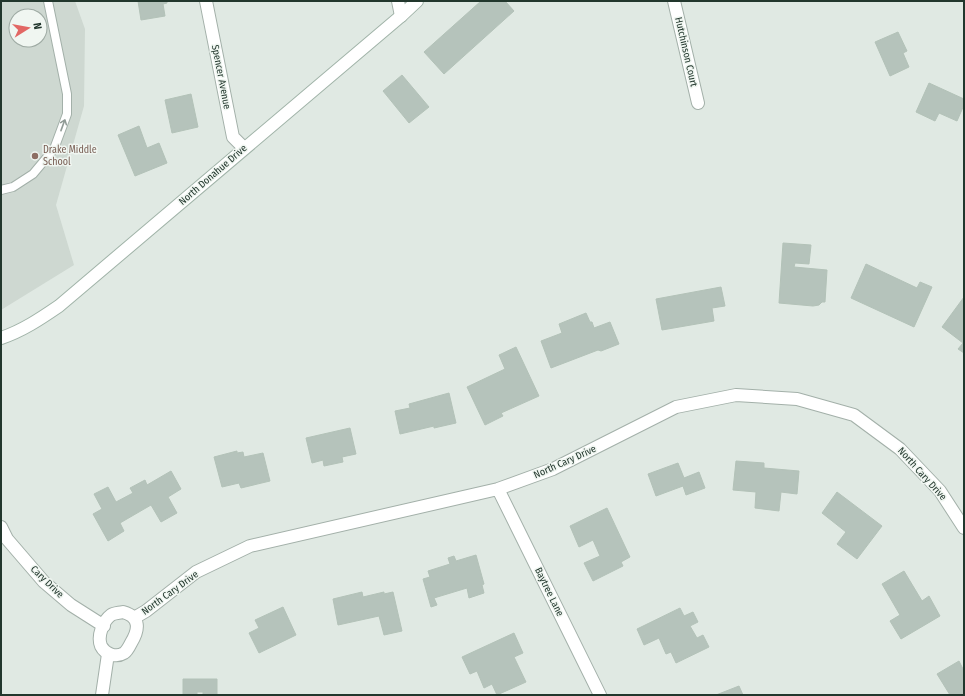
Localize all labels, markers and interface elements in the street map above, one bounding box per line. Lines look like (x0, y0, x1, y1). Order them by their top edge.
north arrow (8, 8, 48, 48)
street label: Hutchinson Court (672, 16, 700, 89)
text: N (30, 22, 44, 31)
street label: Spencer Avenue (209, 44, 233, 110)
one-way arrow (60, 119, 68, 131)
street label: North Donahue Drive (177, 142, 249, 208)
place label: Drake Middle School (43, 144, 97, 168)
marker: Drake Middle School (30, 151, 40, 161)
street label: North Cary Drive (532, 443, 598, 481)
street label: North Cary Drive (895, 445, 949, 503)
street label: Cary Drive (28, 563, 66, 601)
street label: Baytree Lane (532, 566, 566, 618)
street label: North Cary Drive (139, 568, 201, 618)

